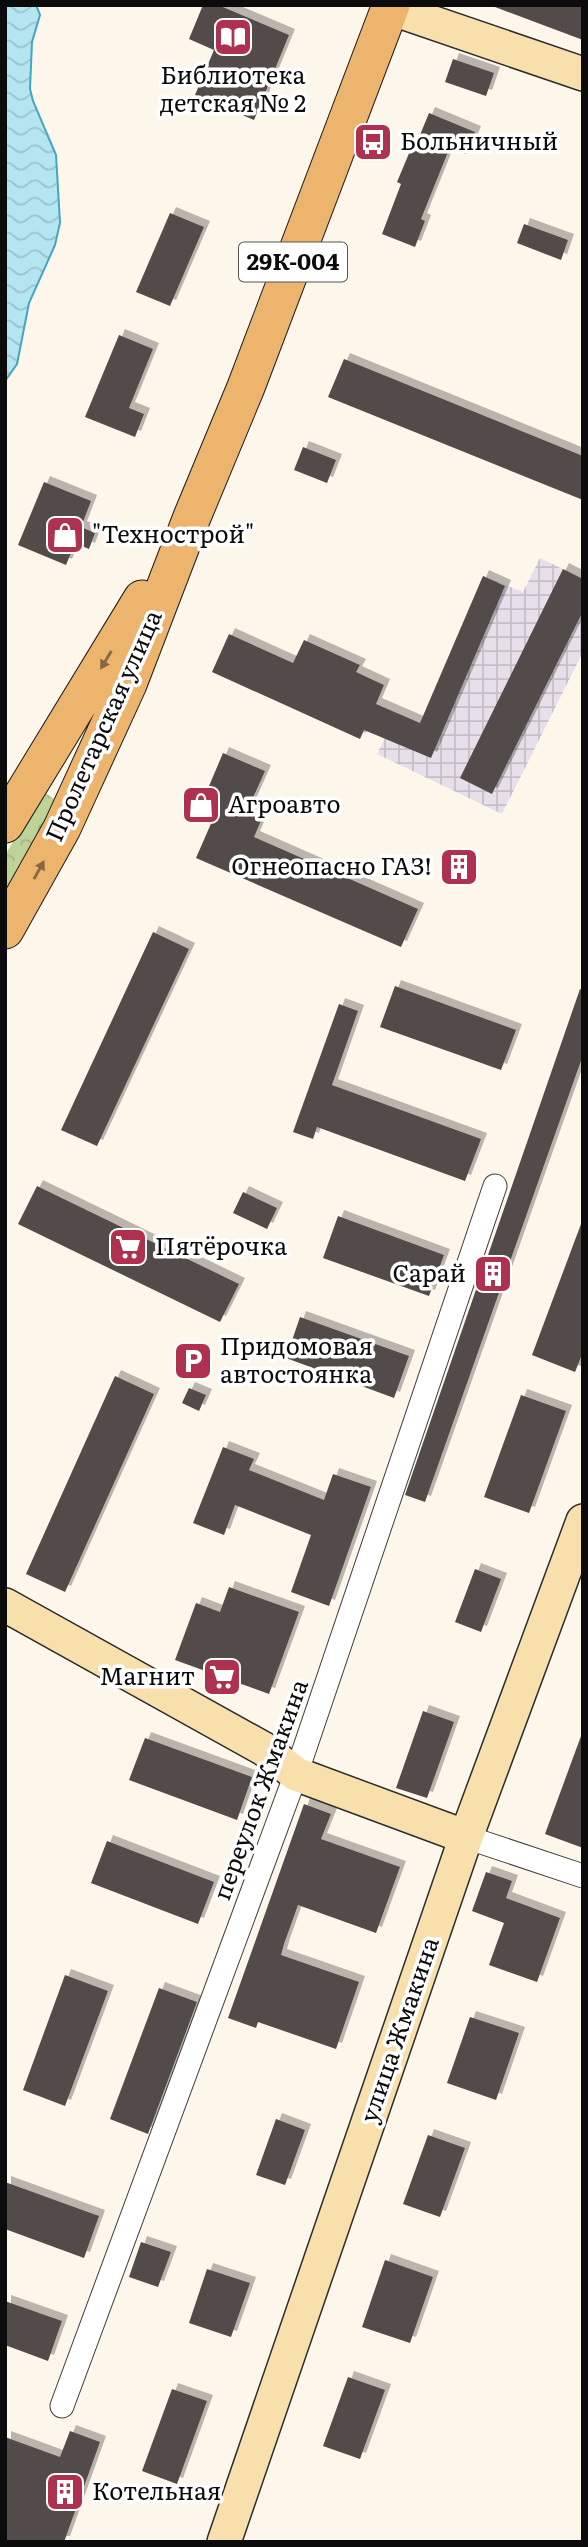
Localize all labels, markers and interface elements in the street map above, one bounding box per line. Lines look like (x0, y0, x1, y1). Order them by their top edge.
library icon: Библиотека детская № 2 (212, 16, 254, 58)
place label: Библиотека детская № 2 (160, 56, 306, 119)
bus stop icon: Больничный (352, 121, 394, 163)
place label: Больничный (400, 122, 558, 157)
road number: 29К-004 (239, 243, 347, 282)
shop icon: "Технострой" (44, 514, 86, 556)
place label: "Технострой" (92, 515, 254, 550)
street label: Пролетарская улица (35, 604, 169, 846)
one-way arrow (99, 650, 112, 669)
shop icon: Агроавто (180, 784, 222, 826)
place label: Агроавто (228, 785, 340, 820)
building icon: Огнеопасно ГАЗ! (438, 846, 480, 888)
place label: Огнеопасно ГАЗ! (231, 847, 432, 882)
one-way arrow (32, 860, 44, 880)
supermarket icon: Пятёрочка (107, 1226, 149, 1268)
place label: Пятёрочка (155, 1227, 287, 1262)
building icon: Сарай (472, 1253, 514, 1295)
place label: Сарай (392, 1254, 466, 1289)
place label: Придомовая автостоянка (220, 1327, 373, 1390)
parking icon: Придомовая автостоянка (172, 1340, 214, 1382)
supermarket icon: Магнит (201, 1656, 243, 1698)
place label: Магнит (100, 1657, 195, 1692)
street label: переулок Жмакина (202, 1674, 315, 1904)
street label: улица Жмакина (349, 1932, 446, 2127)
building icon: Котельная (44, 2471, 86, 2513)
place label: Котельная (92, 2472, 221, 2507)

